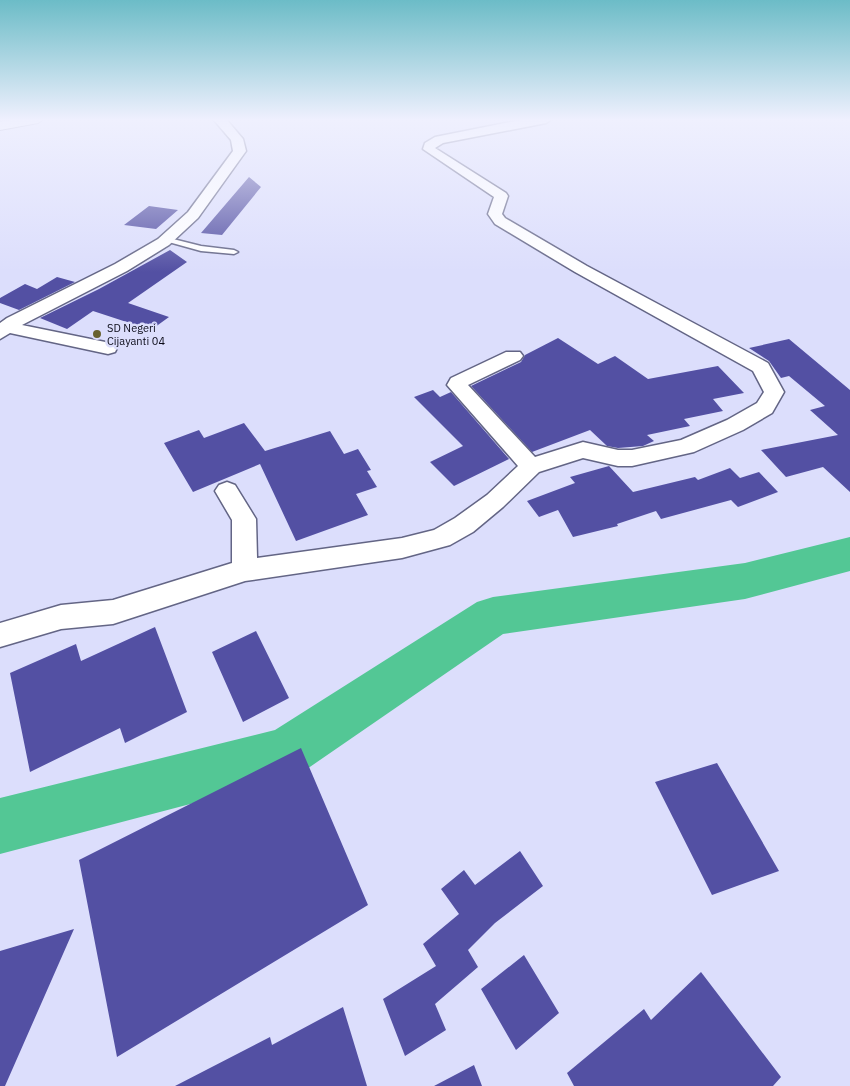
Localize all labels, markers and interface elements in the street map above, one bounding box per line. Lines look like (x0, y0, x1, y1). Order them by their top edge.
place label: SD Negeri Cijayanti 04 (107, 321, 165, 348)
marker: SD Negeri Cijayanti 04 (91, 328, 103, 340)

